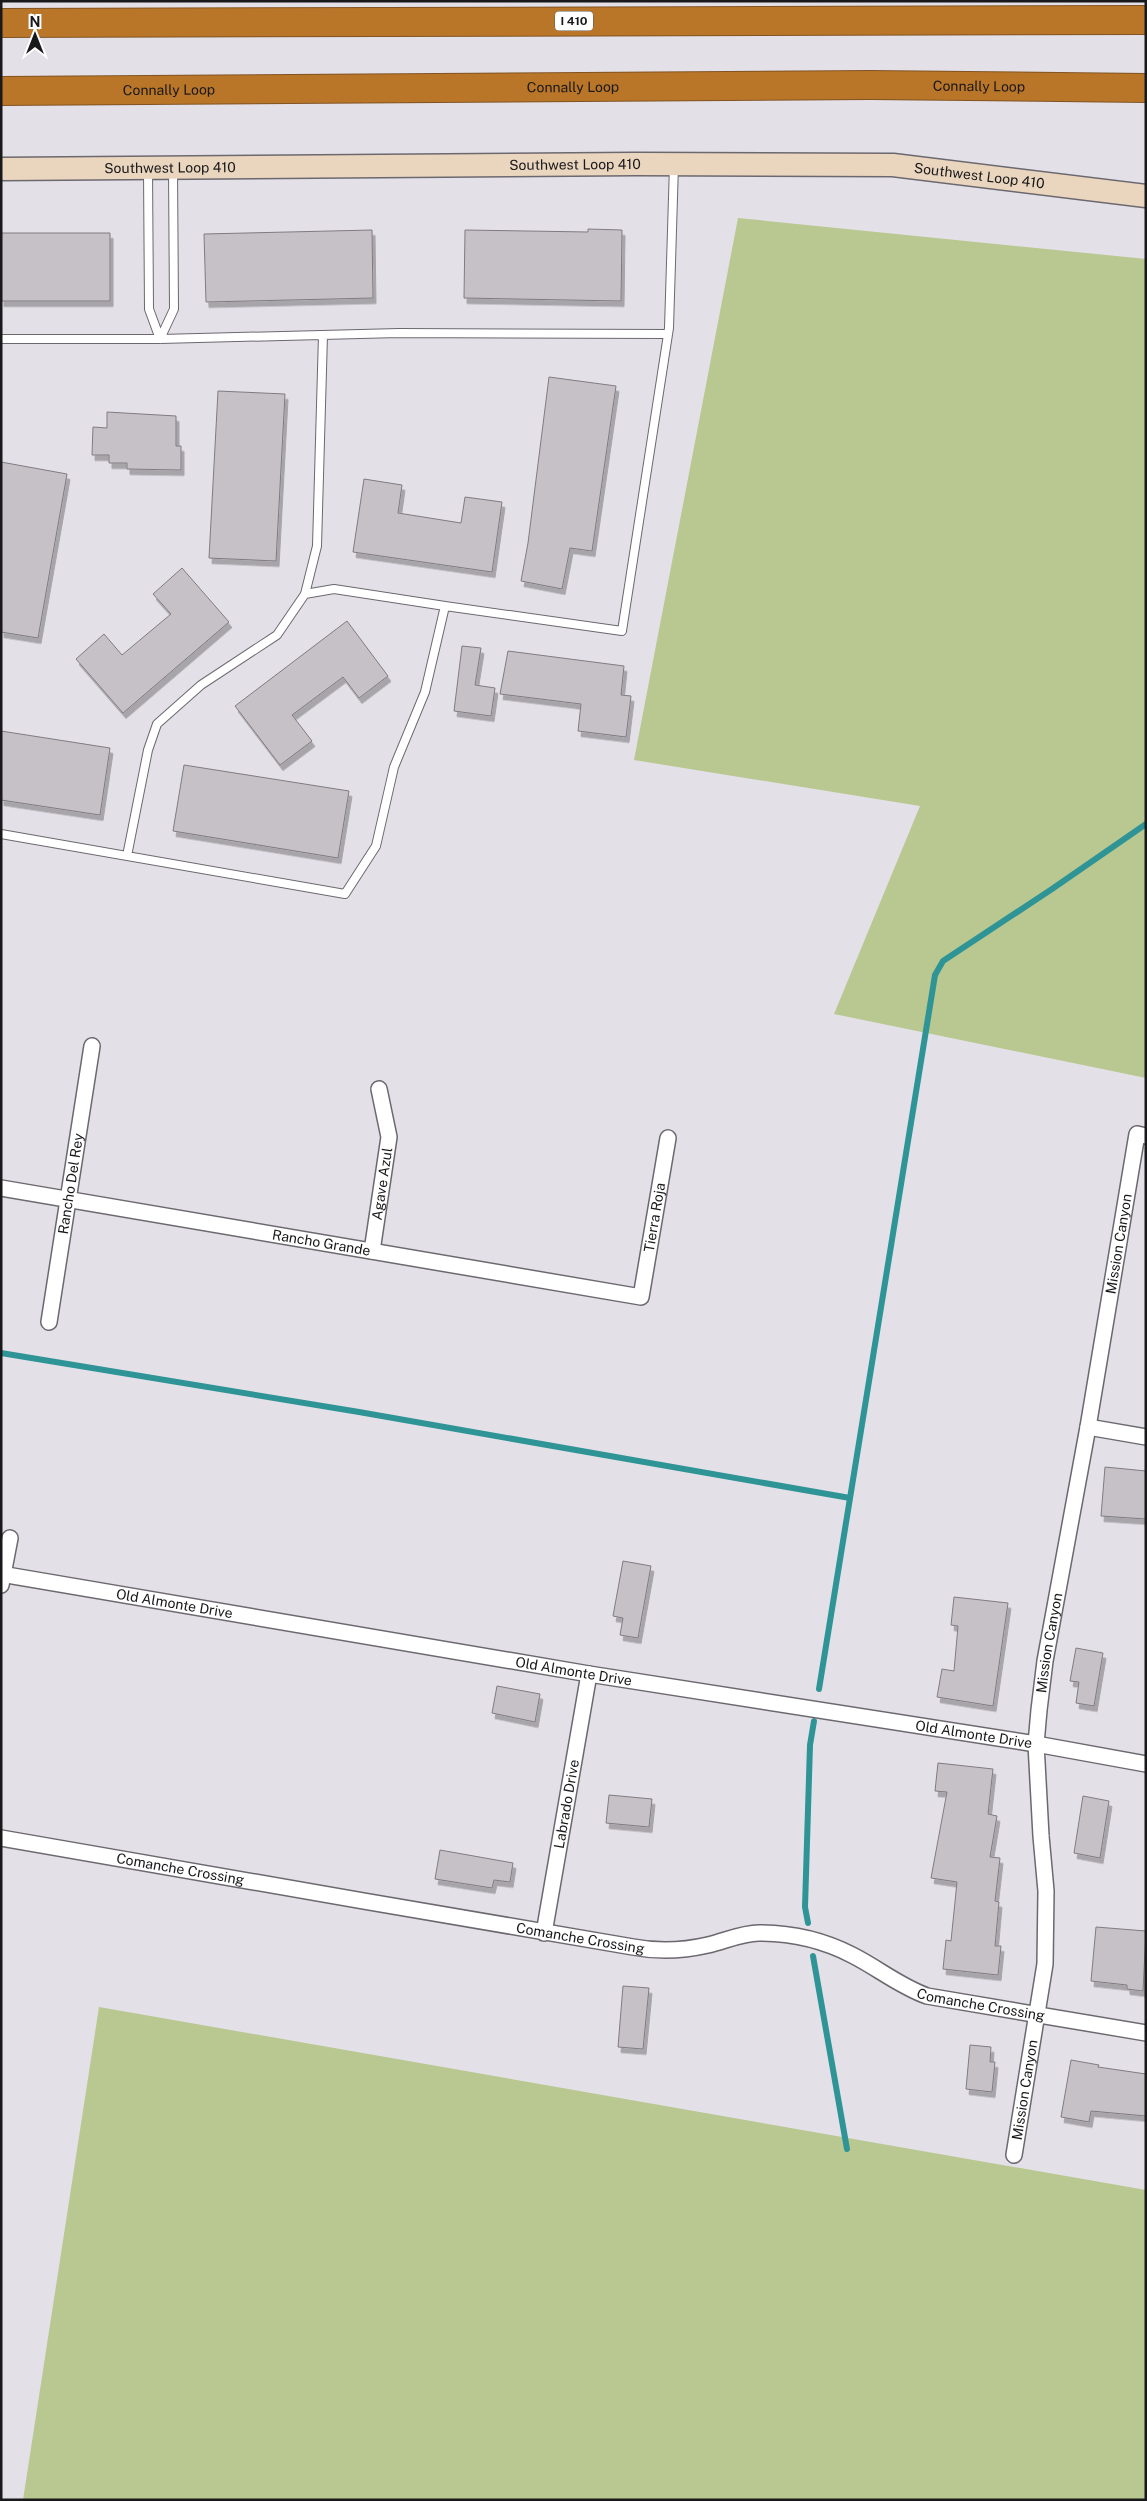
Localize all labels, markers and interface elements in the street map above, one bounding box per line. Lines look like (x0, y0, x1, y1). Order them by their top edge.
north arrow (10, 10, 60, 60)
road number: I 410 (555, 12, 593, 30)
text: N (30, 14, 40, 30)
street label: Connally Loop (933, 78, 1025, 95)
street label: Connally Loop (527, 79, 619, 95)
street label: Connally Loop (123, 82, 215, 98)
street label: Southwest Loop 410 (509, 156, 641, 173)
street label: Southwest Loop 410 (104, 159, 236, 176)
street label: Southwest Loop 410 (913, 160, 1046, 192)
street label: Rancho Del Rey (55, 1132, 86, 1235)
street label: Agave Azul (369, 1146, 395, 1221)
street label: Tierra Roja (641, 1181, 668, 1253)
street label: Mission Canyon (1102, 1192, 1135, 1295)
street label: Rancho Grande (271, 1226, 372, 1259)
street label: Old Almonte Drive (115, 1586, 234, 1621)
street label: Mission Canyon (1033, 1591, 1065, 1694)
street label: Old Almonte Drive (514, 1654, 633, 1689)
street label: Old Almonte Drive (914, 1717, 1033, 1751)
street label: Labrado Drive (551, 1758, 582, 1850)
street label: Comanche Crossing (115, 1850, 246, 1888)
street label: Comanche Crossing (515, 1919, 646, 1957)
street label: Comanche Crossing (914, 1985, 1046, 2024)
street label: Mission Canyon (1009, 2039, 1041, 2141)

